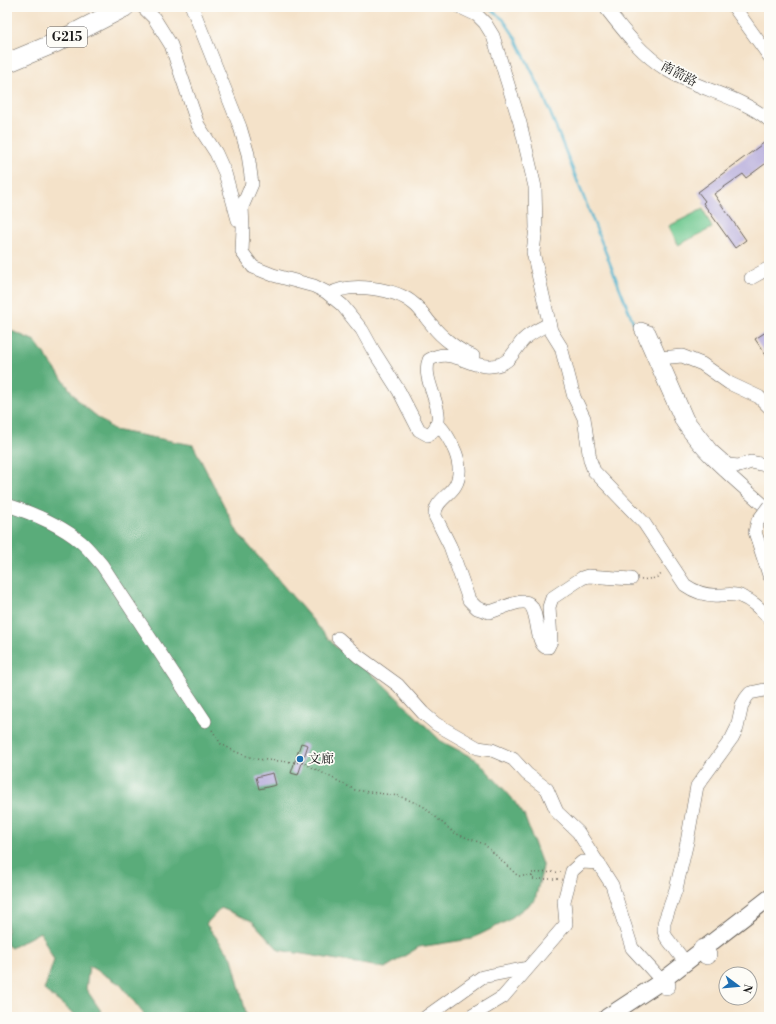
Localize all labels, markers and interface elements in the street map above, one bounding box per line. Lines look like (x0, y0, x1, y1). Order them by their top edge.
road number: G215 (47, 27, 87, 47)
street label: 南箭路 (658, 58, 700, 90)
place label: 文廊 (308, 751, 334, 767)
marker: 文廊 (295, 754, 305, 764)
north arrow (718, 966, 758, 1006)
text: N (739, 982, 755, 995)

